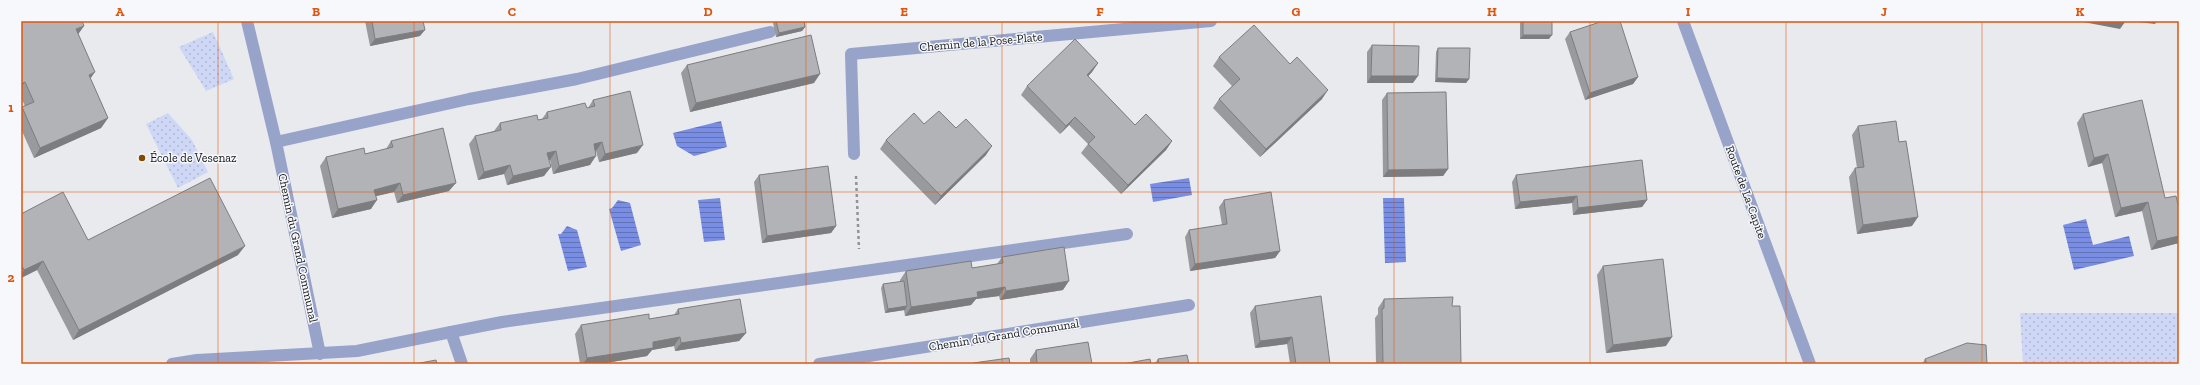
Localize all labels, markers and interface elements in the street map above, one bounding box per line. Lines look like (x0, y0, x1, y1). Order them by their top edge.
text: A (116, 4, 125, 19)
text: B (312, 4, 320, 19)
text: C (508, 4, 516, 19)
text: D (703, 4, 713, 19)
text: E (900, 4, 908, 19)
text: F (1096, 4, 1104, 19)
text: G (1292, 4, 1301, 19)
text: H (1487, 4, 1497, 19)
text: I (1686, 4, 1691, 19)
text: J (1881, 4, 1887, 19)
text: K (2076, 4, 2085, 19)
street label: Chemin de la Pose-Plate (919, 30, 1044, 54)
text: 1 (8, 100, 14, 115)
street label: Route de La-Capite (1723, 144, 1769, 241)
place label: École de Vesenaz (150, 150, 237, 165)
marker: École de Vesenaz (137, 153, 147, 163)
street label: Chemin du Grand Communal (275, 172, 321, 324)
text: 2 (8, 270, 15, 285)
street label: Chemin du Grand Communal (928, 316, 1080, 354)

